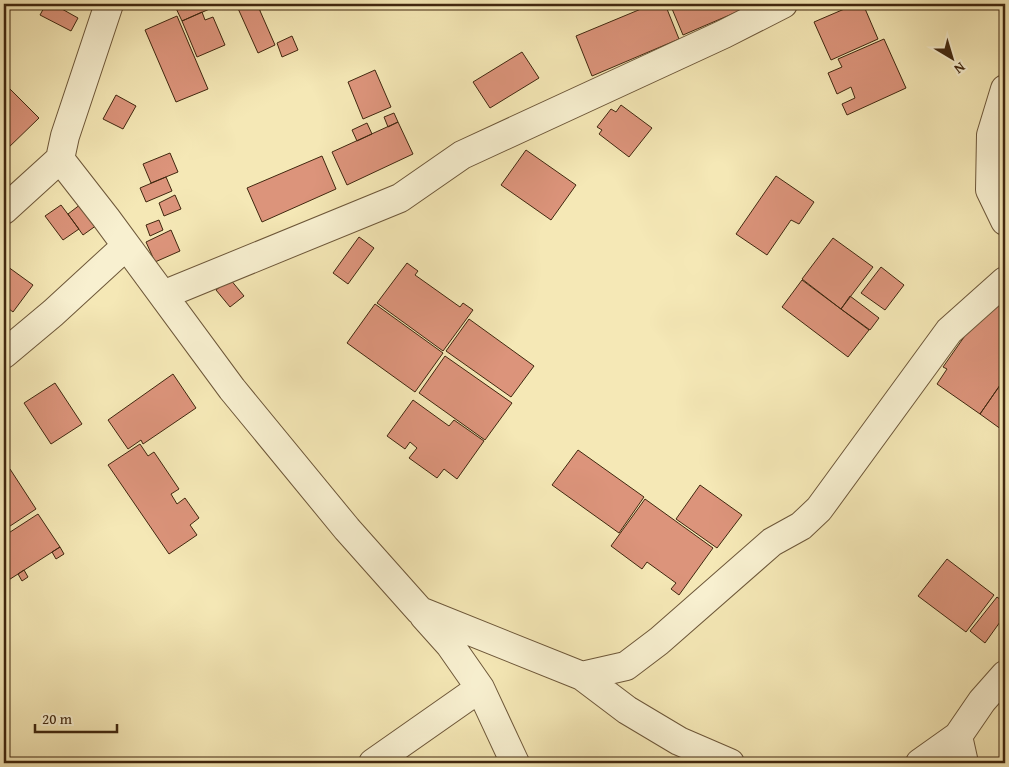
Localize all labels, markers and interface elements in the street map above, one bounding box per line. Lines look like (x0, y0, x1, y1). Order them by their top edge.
north arrow (926, 32, 976, 82)
text: N (950, 57, 970, 79)
scale bar (35, 702, 118, 734)
text: 20 m (42, 708, 73, 729)

